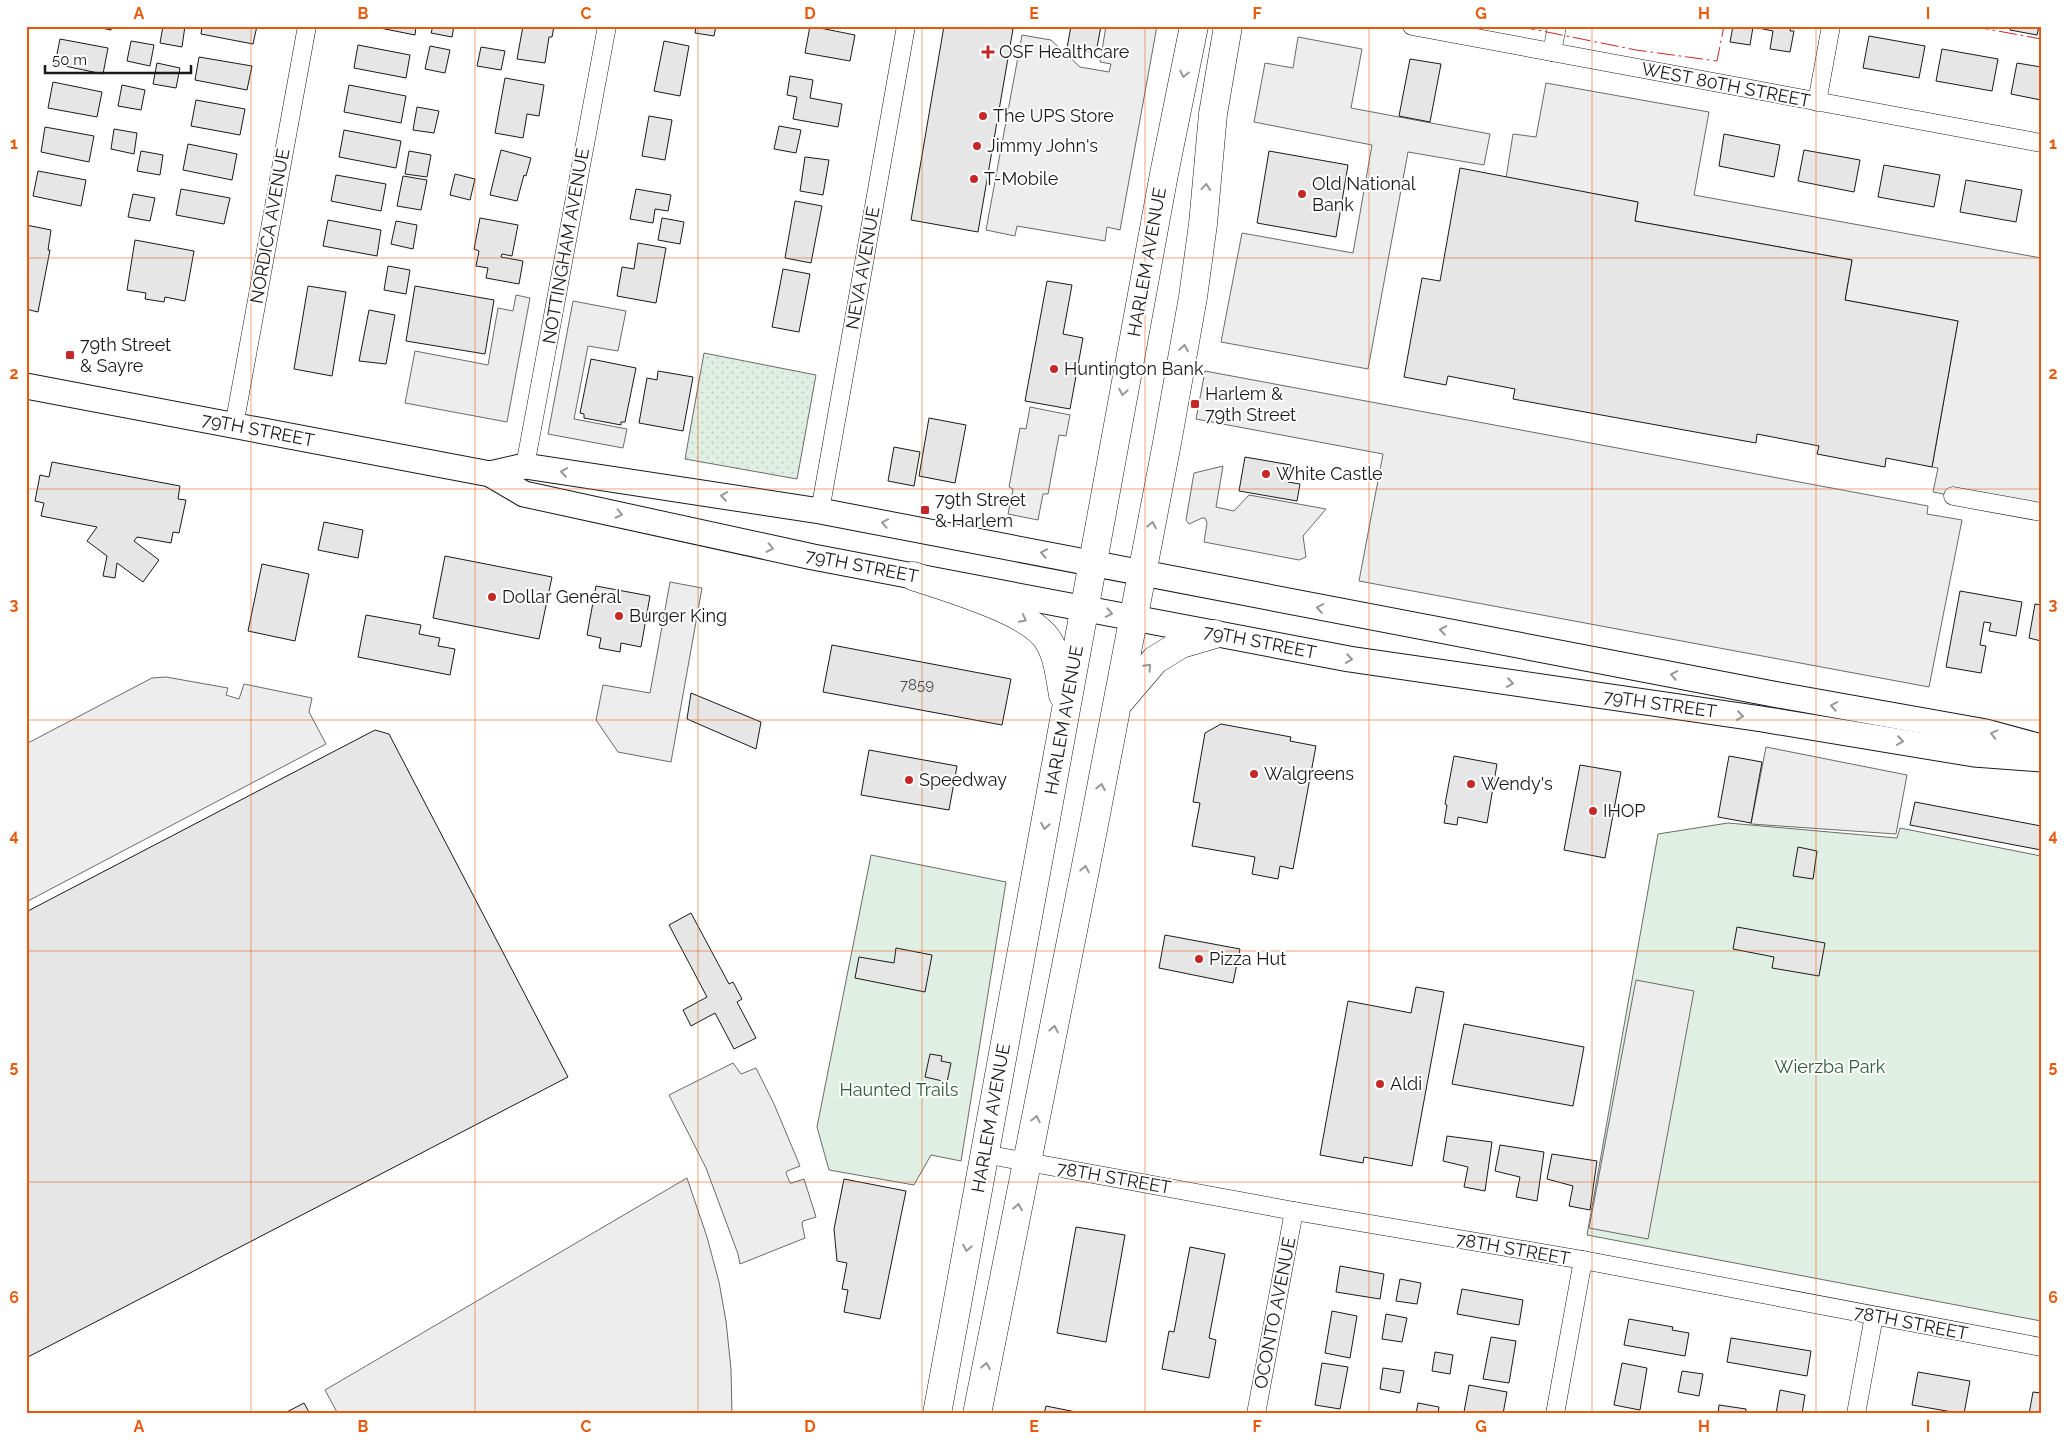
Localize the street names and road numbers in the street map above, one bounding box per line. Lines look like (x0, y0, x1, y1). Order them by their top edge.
street label: WEST 80TH STREET (1640, 58, 1812, 111)
street label: NOTTINGHAM AVENUE (538, 146, 593, 345)
street label: NORDICA AVENUE (246, 147, 293, 305)
street label: HARLEM AVENUE (1123, 186, 1170, 338)
street label: NEVA AVENUE (841, 205, 884, 331)
street label: 79TH STREET (200, 408, 316, 451)
street label: 79TH STREET (804, 544, 920, 587)
street label: 79TH STREET (1202, 620, 1318, 663)
street label: HARLEM AVENUE (1040, 644, 1087, 796)
street label: 79TH STREET (1602, 685, 1718, 722)
street label: HARLEM AVENUE (967, 1042, 1014, 1194)
street label: 78TH STREET (1055, 1157, 1173, 1198)
street label: 78TH STREET (1454, 1228, 1572, 1269)
street label: OCONTO AVENUE (1250, 1235, 1300, 1390)
street label: 78TH STREET (1852, 1301, 1970, 1344)

